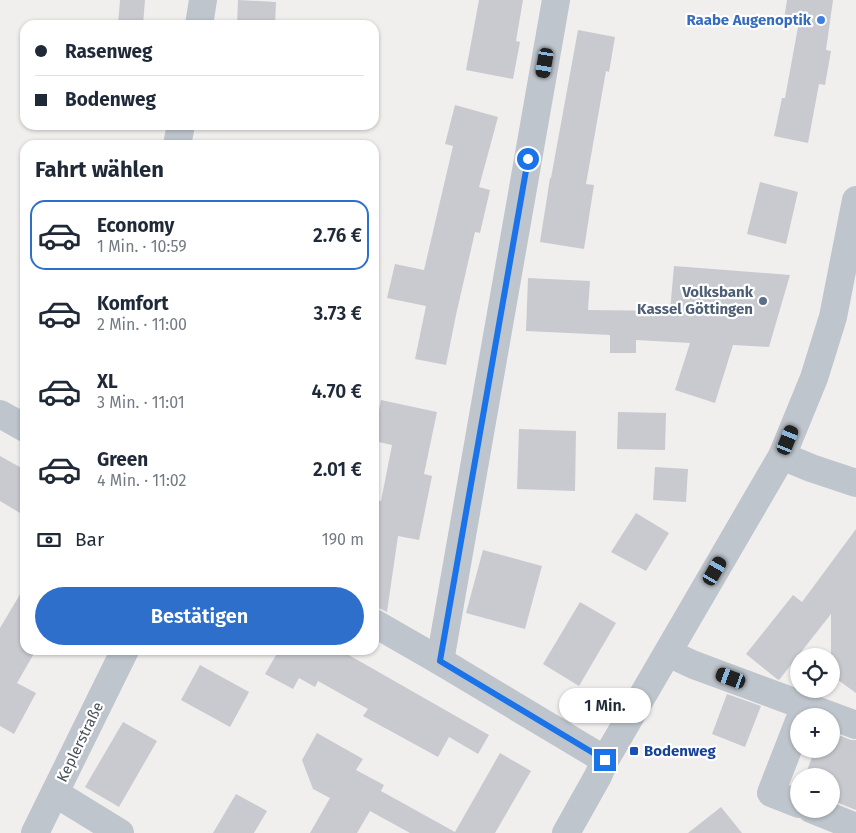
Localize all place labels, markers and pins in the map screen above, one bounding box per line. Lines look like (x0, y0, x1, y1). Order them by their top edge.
place label: Raabe Augenoptik (686, 11, 812, 29)
marker: Raabe Augenoptik (815, 14, 827, 26)
place label: Volksbank Kassel Göttingen (637, 283, 754, 318)
marker: Volksbank Kassel Göttingen (757, 295, 769, 307)
place label: Bodenweg (644, 742, 716, 760)
marker: Bodenweg (628, 745, 640, 757)

